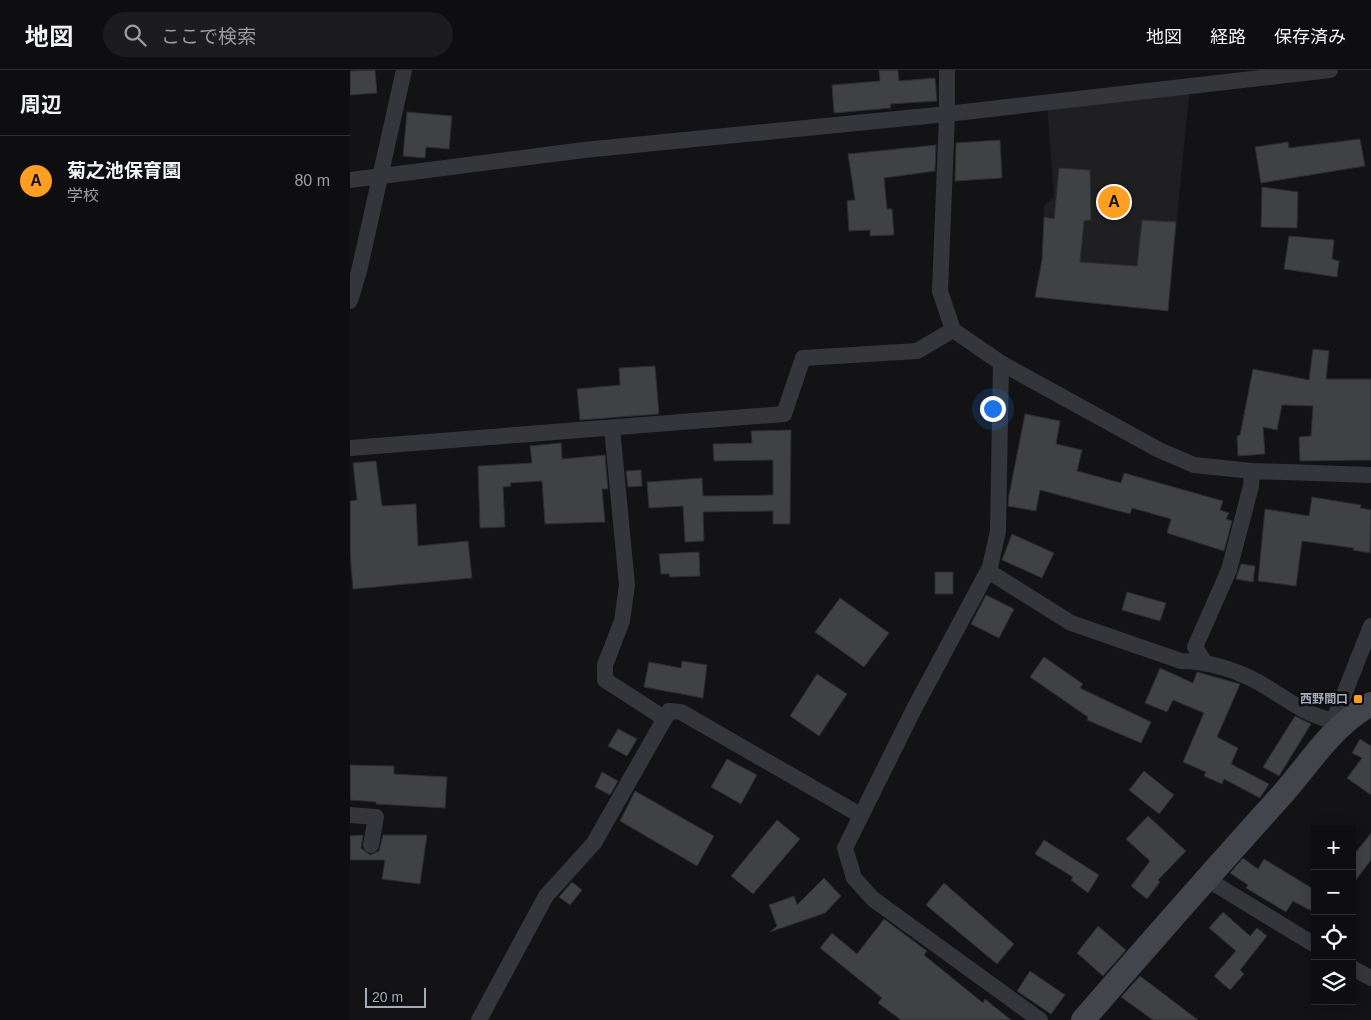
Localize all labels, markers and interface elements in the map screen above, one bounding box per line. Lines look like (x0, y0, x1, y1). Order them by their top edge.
search box (103, 12, 453, 57)
icon: search (121, 21, 149, 49)
text: 地図 (25, 23, 73, 50)
text: ここで検索 (161, 26, 256, 47)
text: 地図 (1146, 27, 1182, 47)
text: 経路 (1210, 27, 1246, 47)
text: 保存済み (1274, 27, 1346, 47)
text: 周辺 (20, 93, 62, 116)
text: 菊之池保育園 (67, 160, 181, 181)
text: A (30, 172, 42, 189)
text: 80 m (294, 172, 330, 189)
pin: A (1098, 183, 1130, 221)
text: 学校 (67, 187, 99, 204)
your location (980, 396, 1006, 422)
place label: 西野間口 (1300, 692, 1348, 706)
marker: 西野間口 (1352, 693, 1364, 705)
map controls (1311, 825, 1356, 1005)
button: + (1311, 825, 1356, 870)
button: − (1311, 870, 1356, 915)
button: locate (1311, 915, 1356, 960)
button: layers (1311, 960, 1356, 1005)
scale bar (365, 985, 426, 1008)
text: 20 m (372, 989, 403, 1005)

